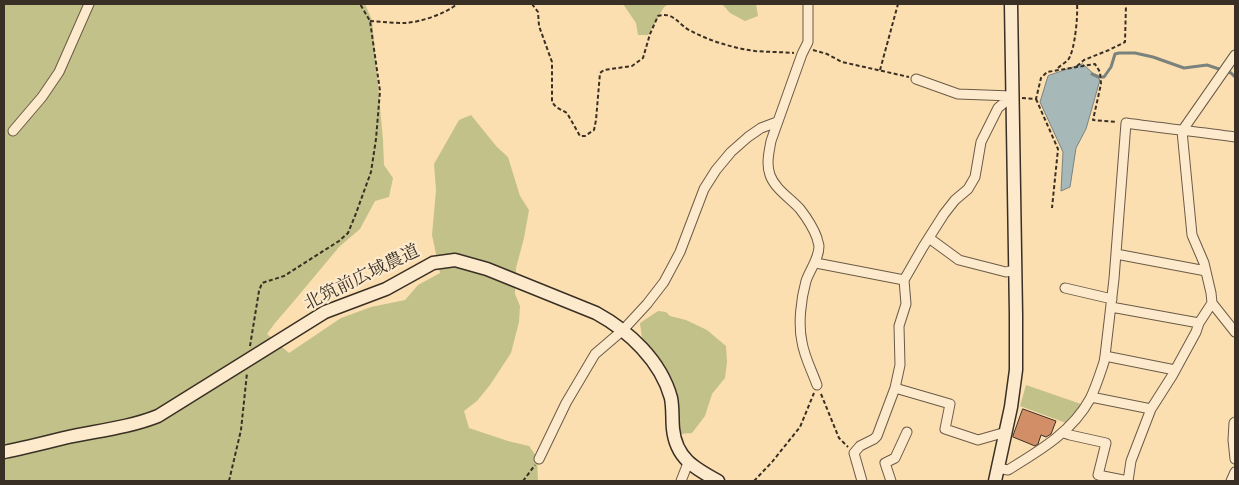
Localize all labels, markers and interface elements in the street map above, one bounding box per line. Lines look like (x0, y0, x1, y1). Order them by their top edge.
street label: 北筑前広域農道 (301, 241, 423, 315)

